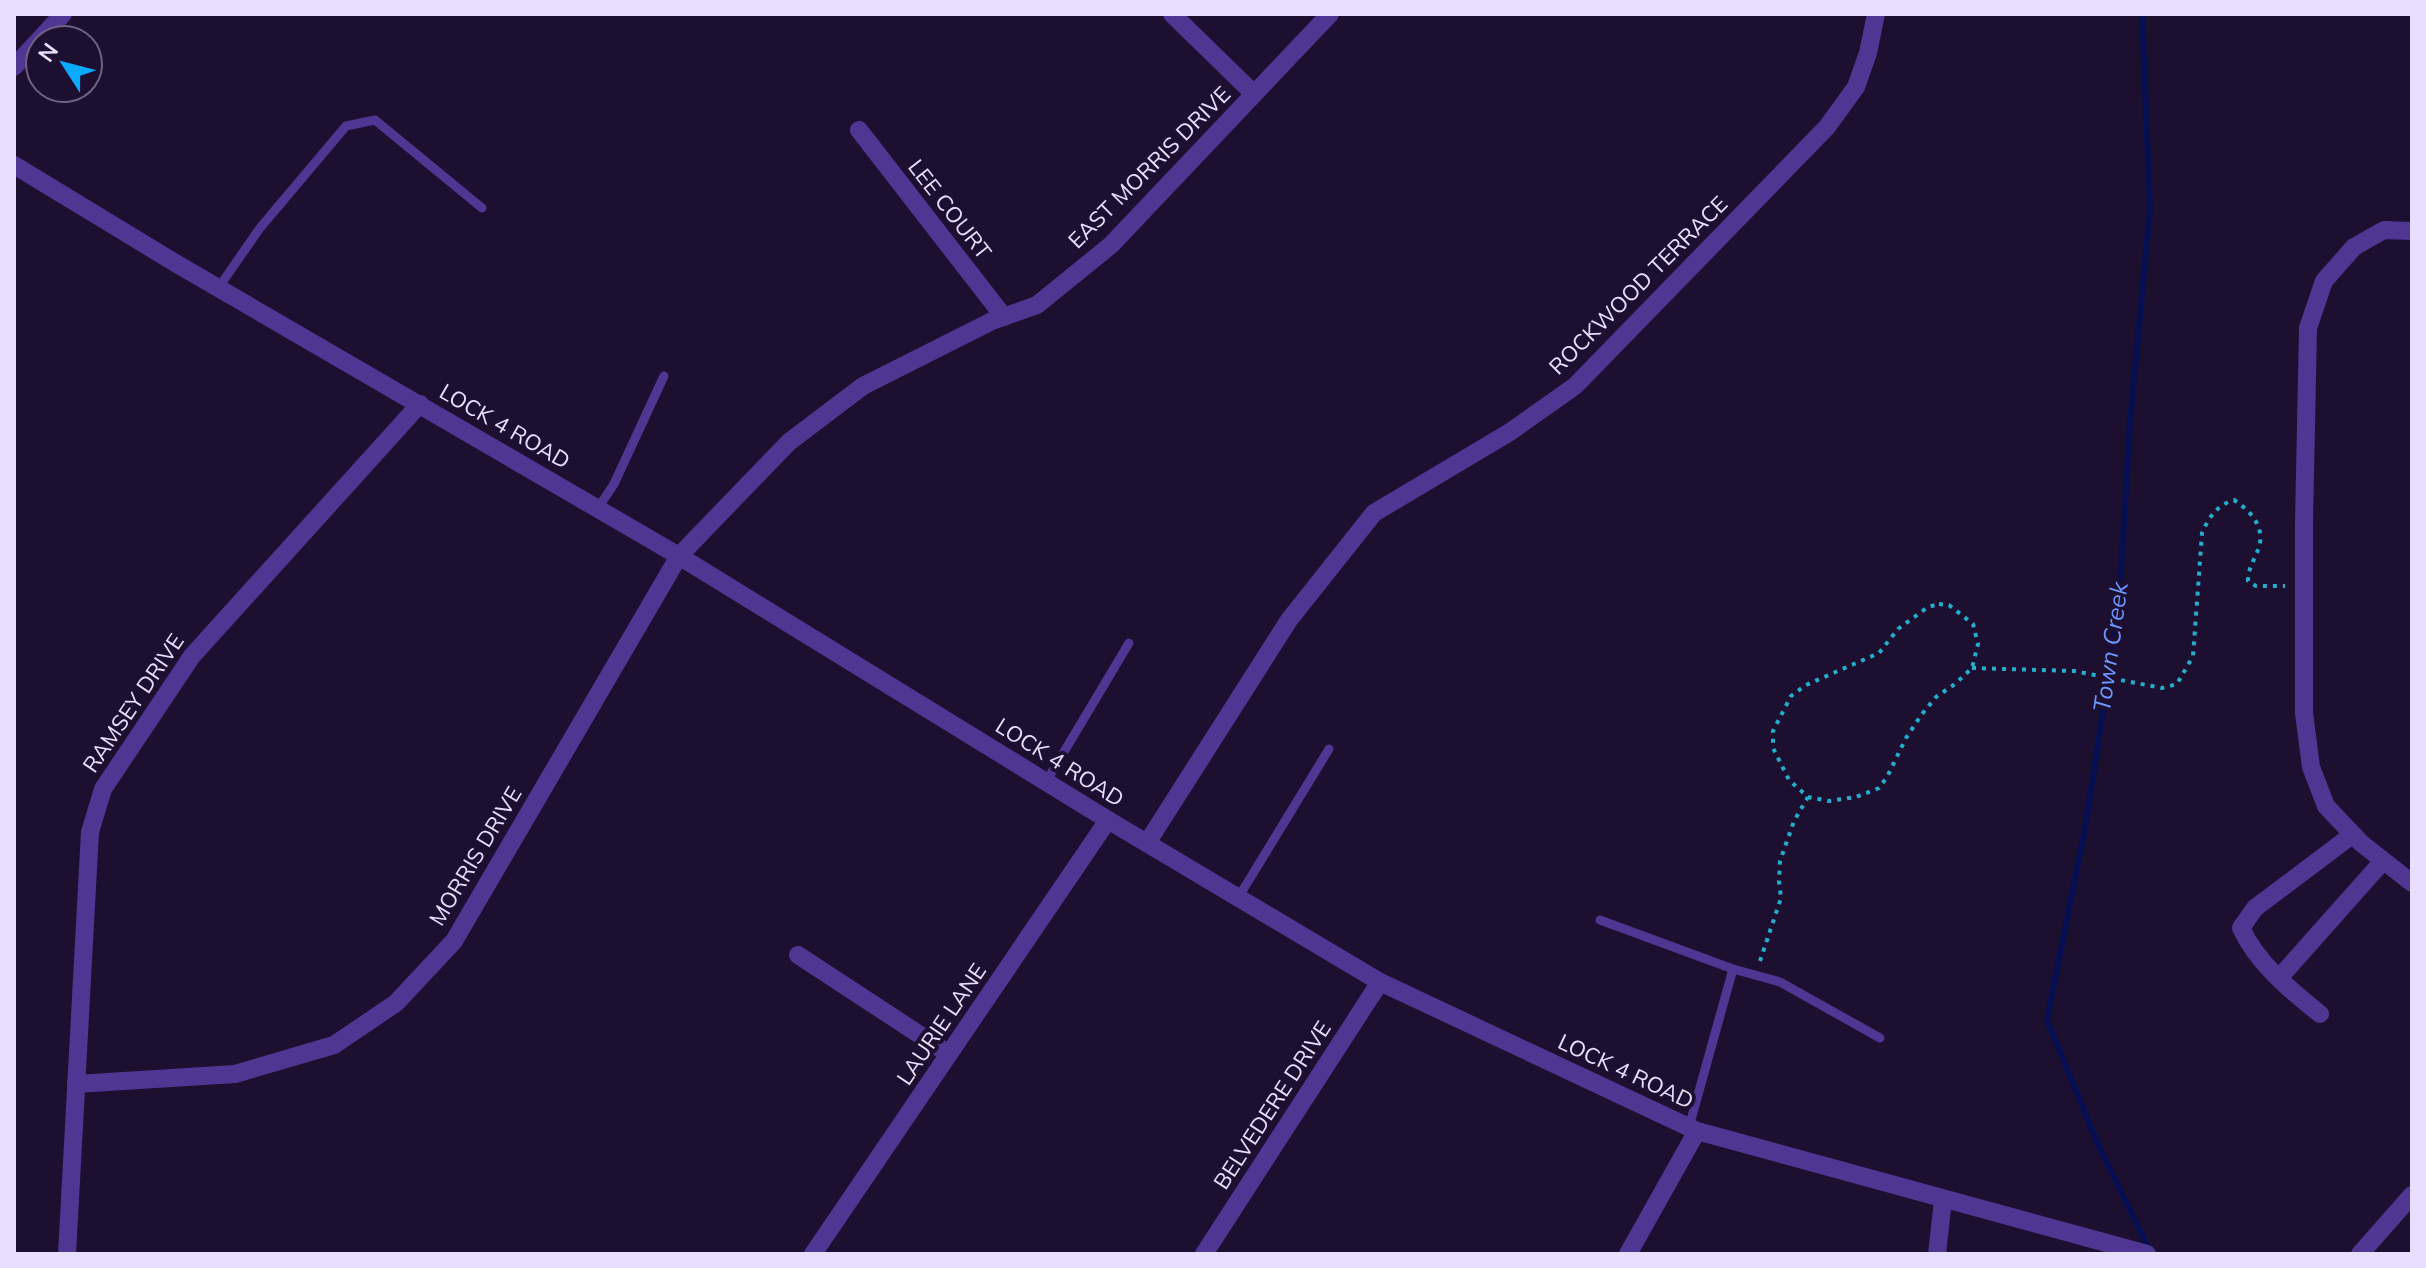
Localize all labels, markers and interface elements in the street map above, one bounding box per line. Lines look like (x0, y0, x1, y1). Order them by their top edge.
north arrow (24, 24, 104, 104)
text: N (32, 37, 64, 67)
street label: EAST MORRIS DRIVE (1062, 80, 1236, 254)
street label: LEE COURT (902, 153, 998, 265)
street label: ROCKWOOD TERRACE (1543, 190, 1733, 380)
street label: LOCK 4 ROAD (435, 377, 575, 475)
water label: Town Creek (2086, 579, 2134, 714)
street label: RAMSEY DRIVE (76, 628, 190, 778)
street label: LOCK 4 ROAD (991, 711, 1129, 813)
street label: MORRIS DRIVE (423, 781, 527, 931)
street label: LAURIE LANE (890, 958, 992, 1090)
street label: BELVEDERE DRIVE (1207, 1016, 1337, 1194)
street label: LOCK 4 ROAD (1554, 1027, 1698, 1115)

